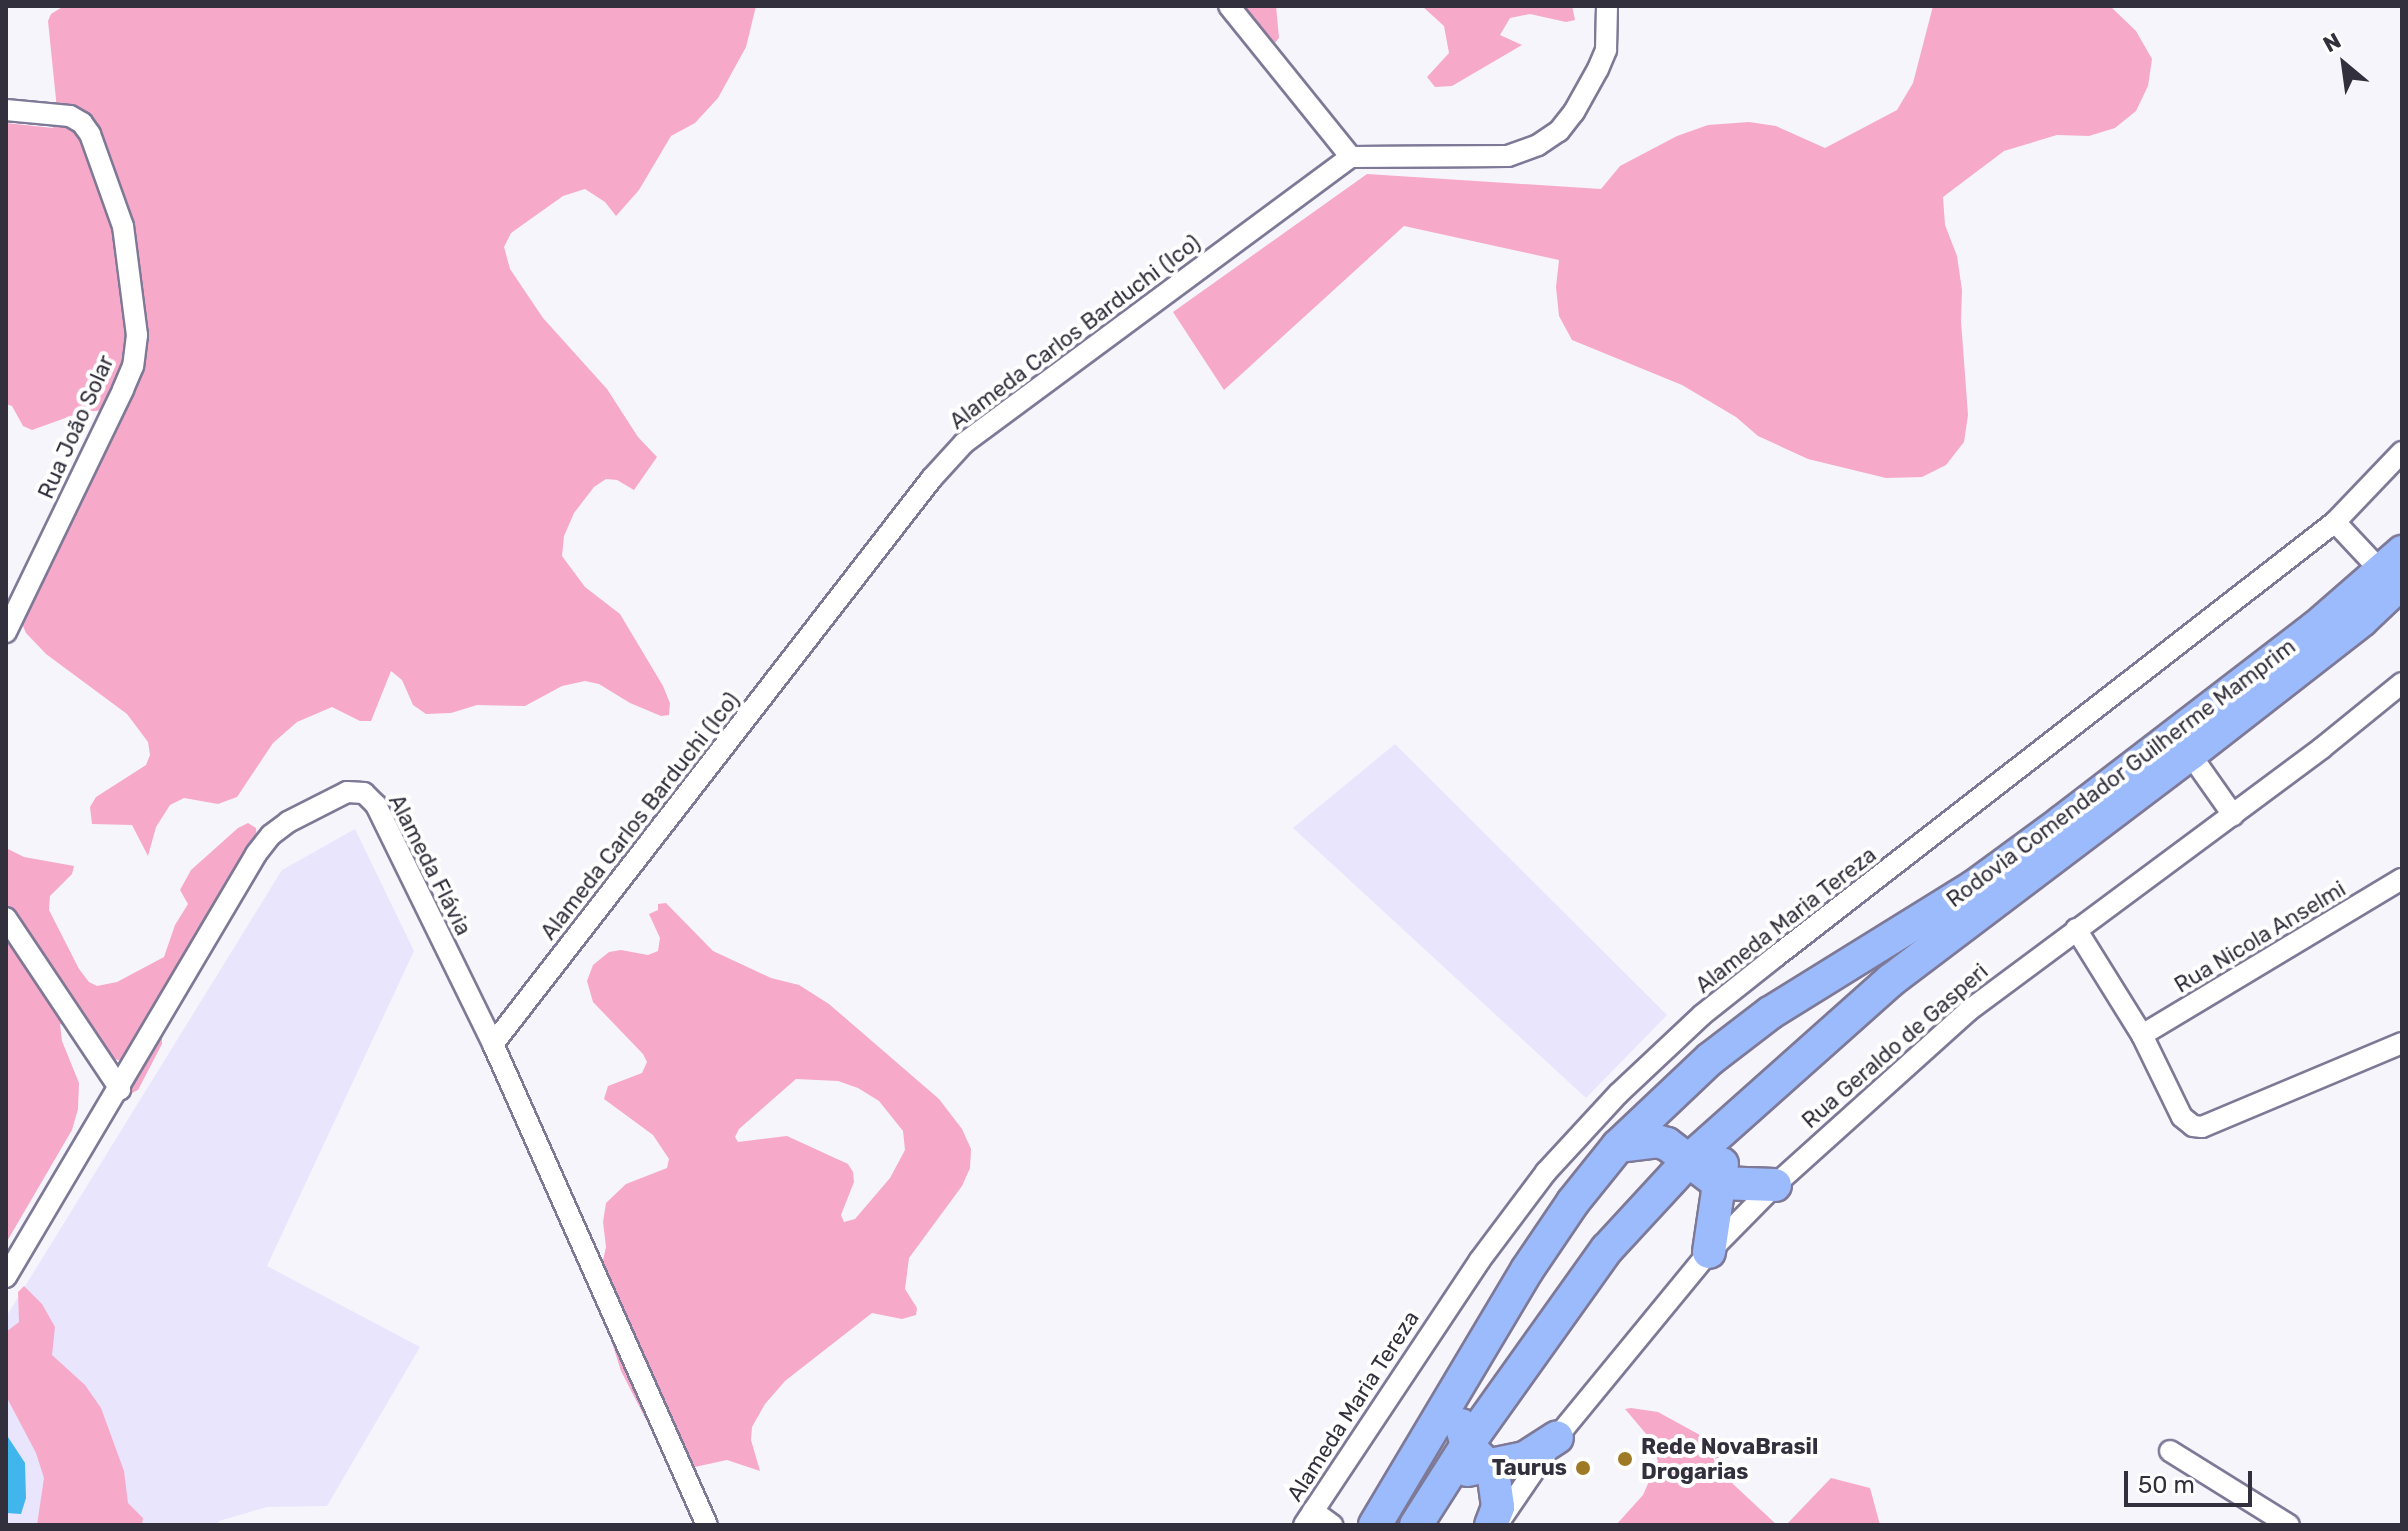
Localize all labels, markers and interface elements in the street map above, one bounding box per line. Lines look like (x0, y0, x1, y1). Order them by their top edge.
north arrow (2304, 24, 2384, 104)
text: N (2319, 27, 2346, 58)
street label: Alameda Carlos Barduchi (Ico) (945, 229, 1205, 435)
street label: Rua João Solar (33, 351, 119, 503)
street label: Rodovia Comendador Guilherme Mamprim (1941, 633, 2301, 913)
street label: Alameda Carlos Barduchi (Ico) (535, 687, 745, 945)
street label: Alameda Flávia (383, 790, 477, 940)
street label: Alameda Maria Tereza (1690, 841, 1882, 999)
street label: Rua Nicola Anselmi (2170, 875, 2350, 999)
street label: Rua Geraldo de Gasperi (1797, 958, 1993, 1134)
street label: Alameda Maria Tereza (1281, 1306, 1425, 1506)
place label: Rede NovaBrasil Drogarias (1641, 1433, 1818, 1484)
marker: Rede NovaBrasil Drogarias (1616, 1450, 1634, 1468)
place label: Taurus (1492, 1455, 1567, 1481)
scale bar (2128, 1455, 2256, 1505)
marker: Taurus (1574, 1459, 1592, 1477)
text: 50 m (2138, 1471, 2195, 1499)

